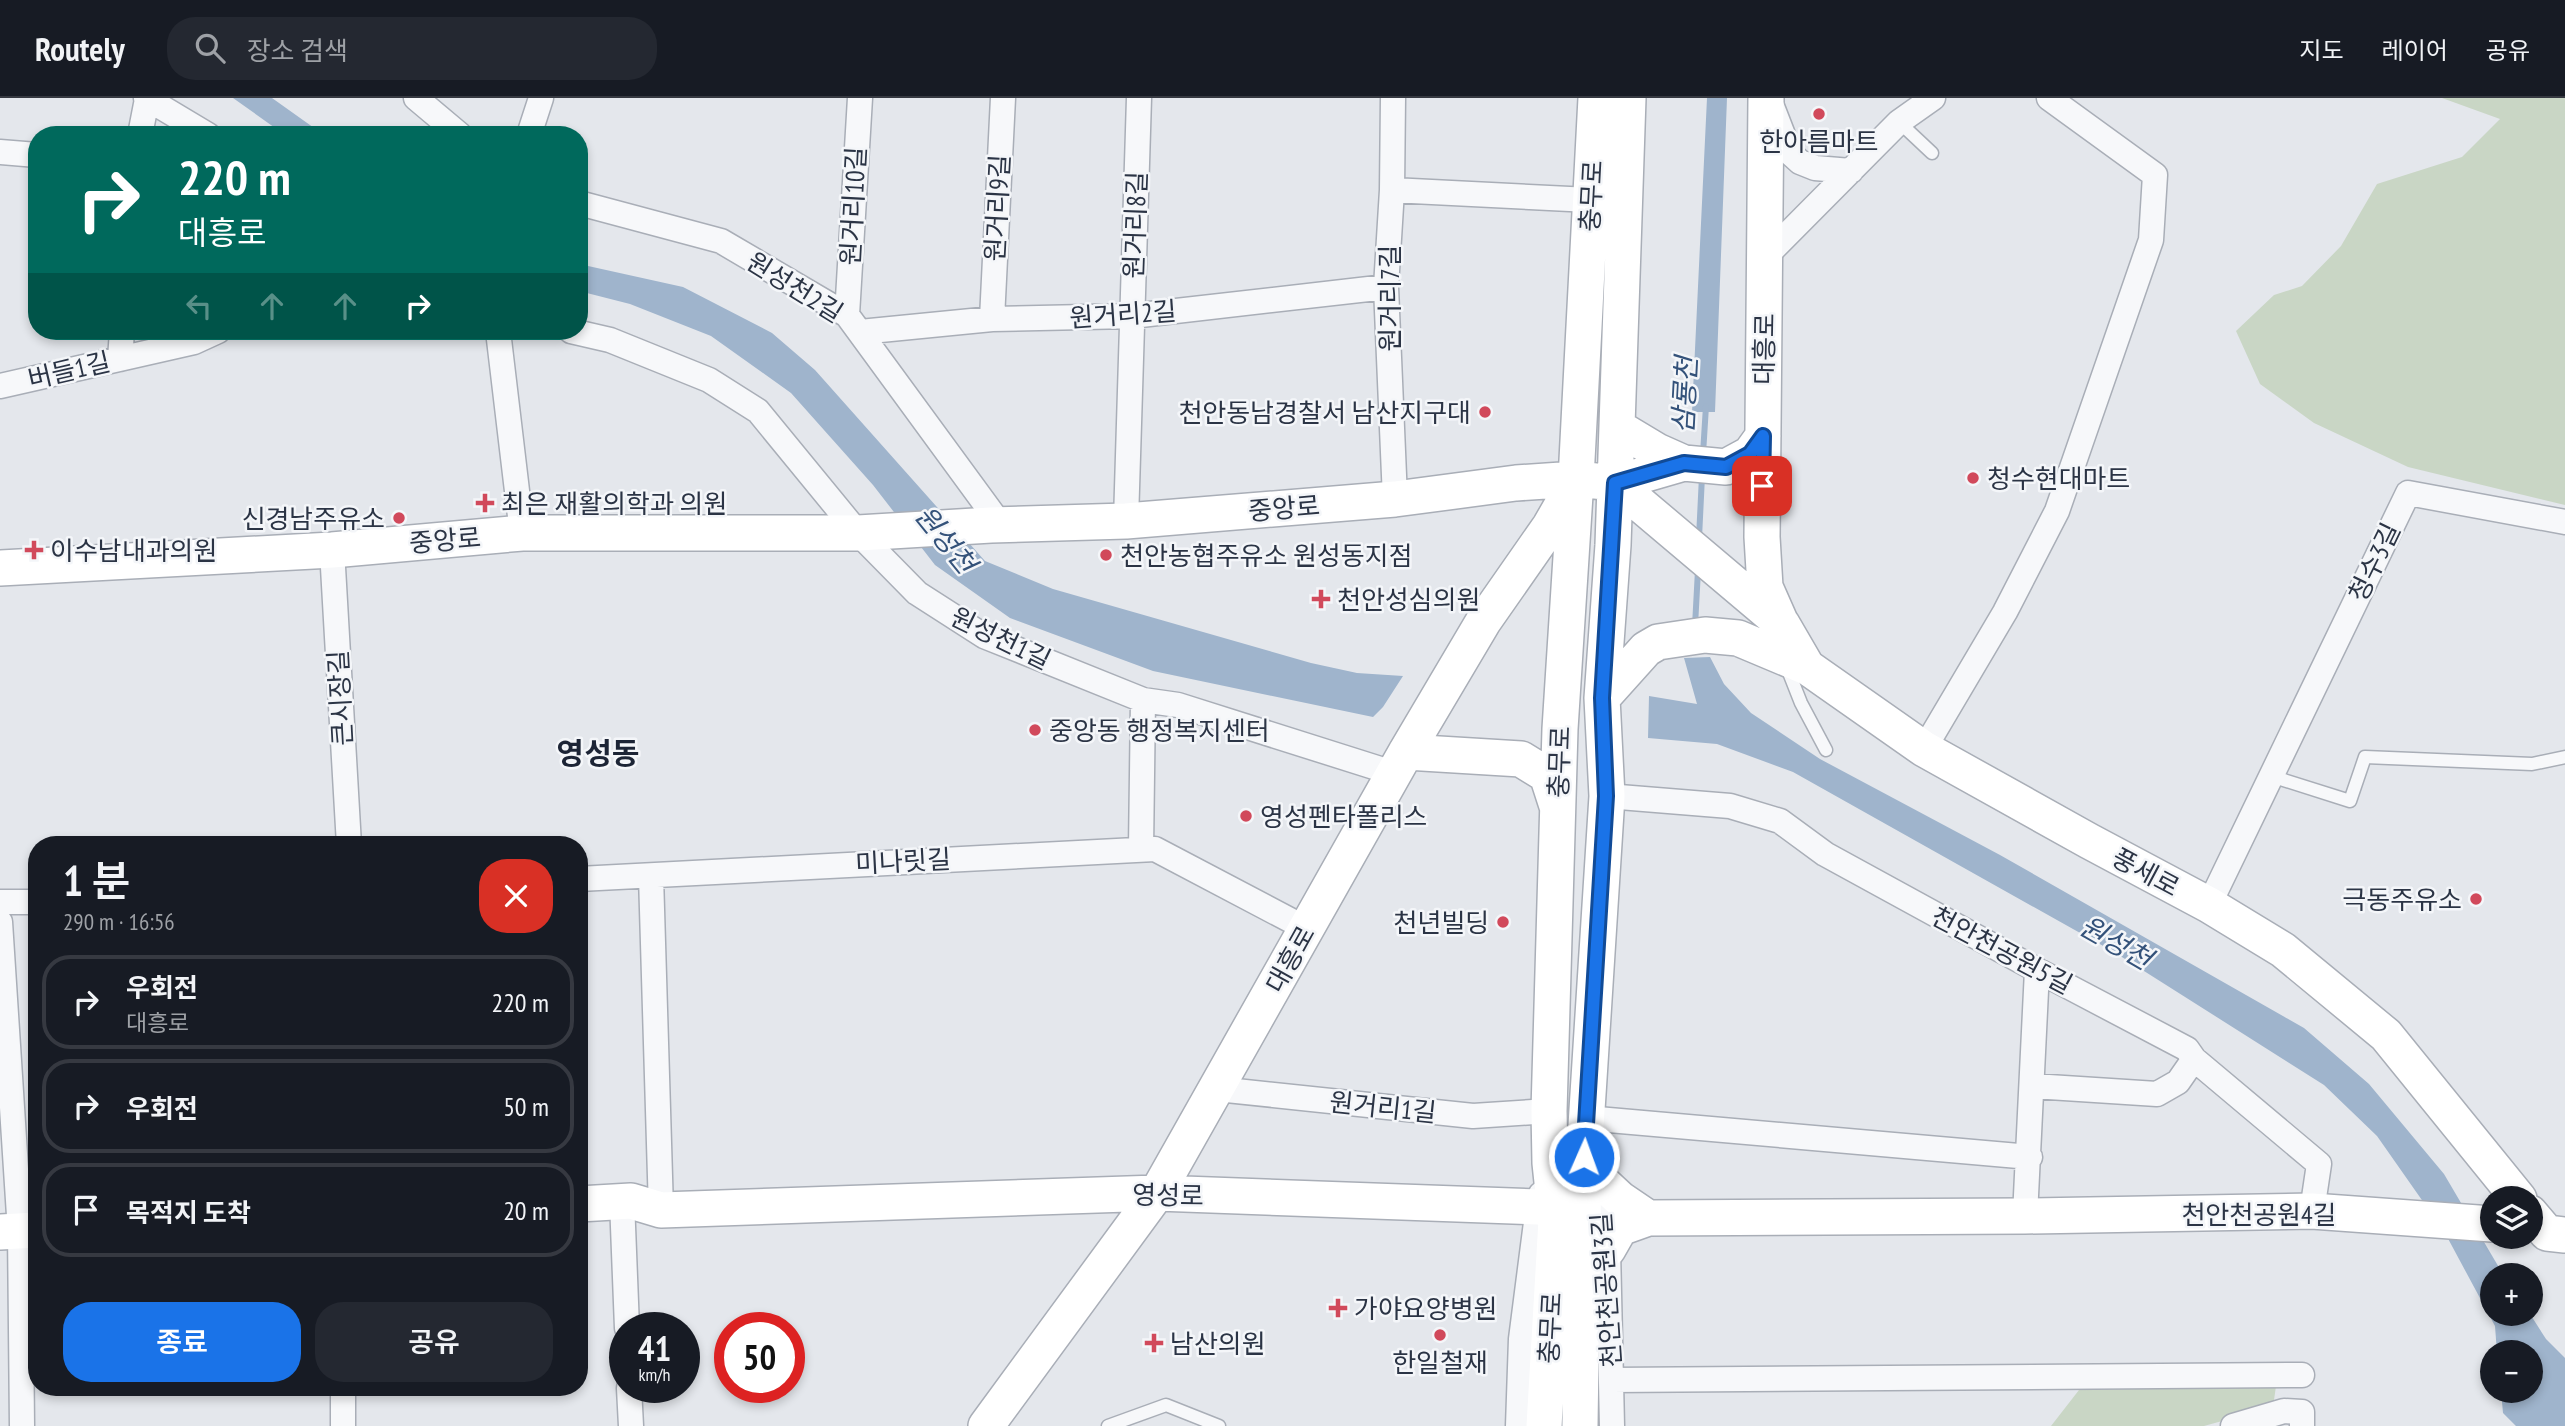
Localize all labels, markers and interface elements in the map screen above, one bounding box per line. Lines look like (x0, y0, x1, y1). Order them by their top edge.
search box (167, 17, 657, 80)
text: Routely (35, 27, 125, 70)
icon: search (191, 29, 229, 67)
text: 장소 검색 (247, 34, 348, 67)
text: 지도 (2299, 35, 2344, 66)
text: 레이어 (2382, 35, 2448, 66)
text: 공유 (2486, 35, 2530, 66)
marker: 한아름마트 (1811, 106, 1827, 122)
place label: 한아름마트 (1759, 125, 1879, 158)
text: 220 m (178, 145, 291, 209)
street label: 원거리10길 (833, 146, 873, 266)
icon: right (63, 154, 154, 245)
street label: 원거리9길 (978, 154, 1016, 262)
street label: 충무로 (1573, 159, 1609, 233)
street label: 원거리8길 (1117, 171, 1153, 279)
text: 대흥로 (178, 211, 266, 253)
street label: 원거리7길 (1373, 244, 1406, 352)
street label: 원성천2길 (741, 245, 849, 329)
icon: left (180, 287, 218, 325)
icon: ahead (253, 287, 291, 325)
icon: ahead (326, 287, 364, 325)
icon: right (399, 287, 437, 325)
street label: 원거리2길 (1068, 294, 1178, 334)
street label: 대흥로 (1747, 313, 1781, 385)
street label: 버들1길 (25, 345, 113, 395)
water label: 삼룡천 (1664, 352, 1705, 435)
place label: 천안동남경찰서 남산지구대 (1178, 396, 1471, 429)
marker: 천안동남경찰서 남산지구대 (1477, 404, 1493, 420)
pin (1732, 456, 1792, 516)
place label: 청수현대마트 (1987, 462, 2131, 495)
icon: arrive (1743, 467, 1781, 505)
marker: 청수현대마트 (1965, 470, 1981, 486)
place label: 최은 재활의학과 의원 (501, 487, 727, 520)
street label: 중앙로 (1247, 488, 1321, 528)
marker: 최은 재활의학과 의원 (475, 493, 495, 513)
water label: 원성천 (907, 497, 987, 583)
place label: 신경남주유소 (241, 502, 385, 535)
marker: 신경남주유소 (391, 510, 407, 526)
street label: 청수3길 (2341, 517, 2407, 607)
street label: 중앙로 (408, 520, 482, 560)
place label: 이수남내과의원 (50, 534, 217, 567)
place label: 천안농협주유소 원성동지점 (1120, 539, 1413, 572)
marker: 이수남내과의원 (24, 540, 44, 560)
marker: 천안농협주유소 원성동지점 (1098, 547, 1114, 563)
place label: 천안성심의원 (1337, 583, 1481, 616)
marker: 천안성심의원 (1311, 589, 1331, 609)
street label: 원성천1길 (946, 600, 1056, 676)
street label: 큰시장길 (321, 649, 359, 747)
place label: 중앙동 행정복지센터 (1049, 714, 1270, 747)
marker: 중앙동 행정복지센터 (1027, 722, 1043, 738)
street label: 충무로 (1541, 726, 1577, 798)
district label: 영성동 (557, 733, 639, 772)
place label: 영성펜타폴리스 (1260, 800, 1427, 833)
marker: 영성펜타폴리스 (1238, 808, 1254, 824)
street label: 풍세로 (2107, 841, 2185, 903)
street label: 미나릿길 (854, 842, 952, 880)
text: 1 분 (63, 853, 130, 908)
button: close (479, 859, 553, 933)
place label: 극동주유소 (2342, 883, 2462, 916)
marker: 극동주유소 (2468, 891, 2484, 907)
street label: 천안천공원5길 (1926, 899, 2078, 1001)
place label: 천년빌딩 (1393, 906, 1489, 939)
text: 290 m · 16:56 (63, 907, 175, 936)
water label: 원성천 (2073, 907, 2162, 979)
marker: 천년빌딩 (1495, 914, 1511, 930)
street label: 대흥로 (1258, 920, 1322, 998)
text: 우회전 (126, 971, 198, 1004)
icon: right (67, 983, 105, 1021)
text: 220 m (491, 986, 549, 1019)
text: 대흥로 (126, 1008, 189, 1037)
street label: 원거리1길 (1328, 1085, 1438, 1129)
icon: right (67, 1087, 105, 1125)
text: 50 m (503, 1090, 549, 1123)
text: 우회전 (126, 1092, 198, 1125)
position arrow (1547, 1120, 1621, 1194)
street label: 영성로 (1132, 1178, 1204, 1212)
map controls (2480, 1186, 2543, 1403)
button: layers (2480, 1186, 2543, 1249)
icon: arrive (67, 1191, 105, 1229)
text: 20 m (503, 1194, 549, 1227)
text: 목적지 도착 (126, 1196, 251, 1229)
street label: 천안천공원4길 (2181, 1198, 2337, 1231)
street label: 천안천공원3길 (1584, 1211, 1628, 1369)
button: + (2480, 1263, 2543, 1326)
street label: 충무로 (1532, 1291, 1568, 1365)
place label: 가야요양병원 (1354, 1292, 1498, 1325)
marker: 가야요양병원 (1328, 1298, 1348, 1318)
button: 종료 (63, 1302, 301, 1382)
button: 공유 (315, 1302, 553, 1382)
speed limit sign: 50 (714, 1312, 805, 1403)
text: 41 (638, 1325, 671, 1371)
place label: 남산의원 (1170, 1327, 1266, 1360)
marker: 한일철재 (1432, 1327, 1448, 1343)
marker: 남산의원 (1144, 1333, 1164, 1353)
button: − (2480, 1340, 2543, 1403)
place label: 한일철재 (1392, 1346, 1488, 1379)
text: km/h (639, 1363, 670, 1386)

